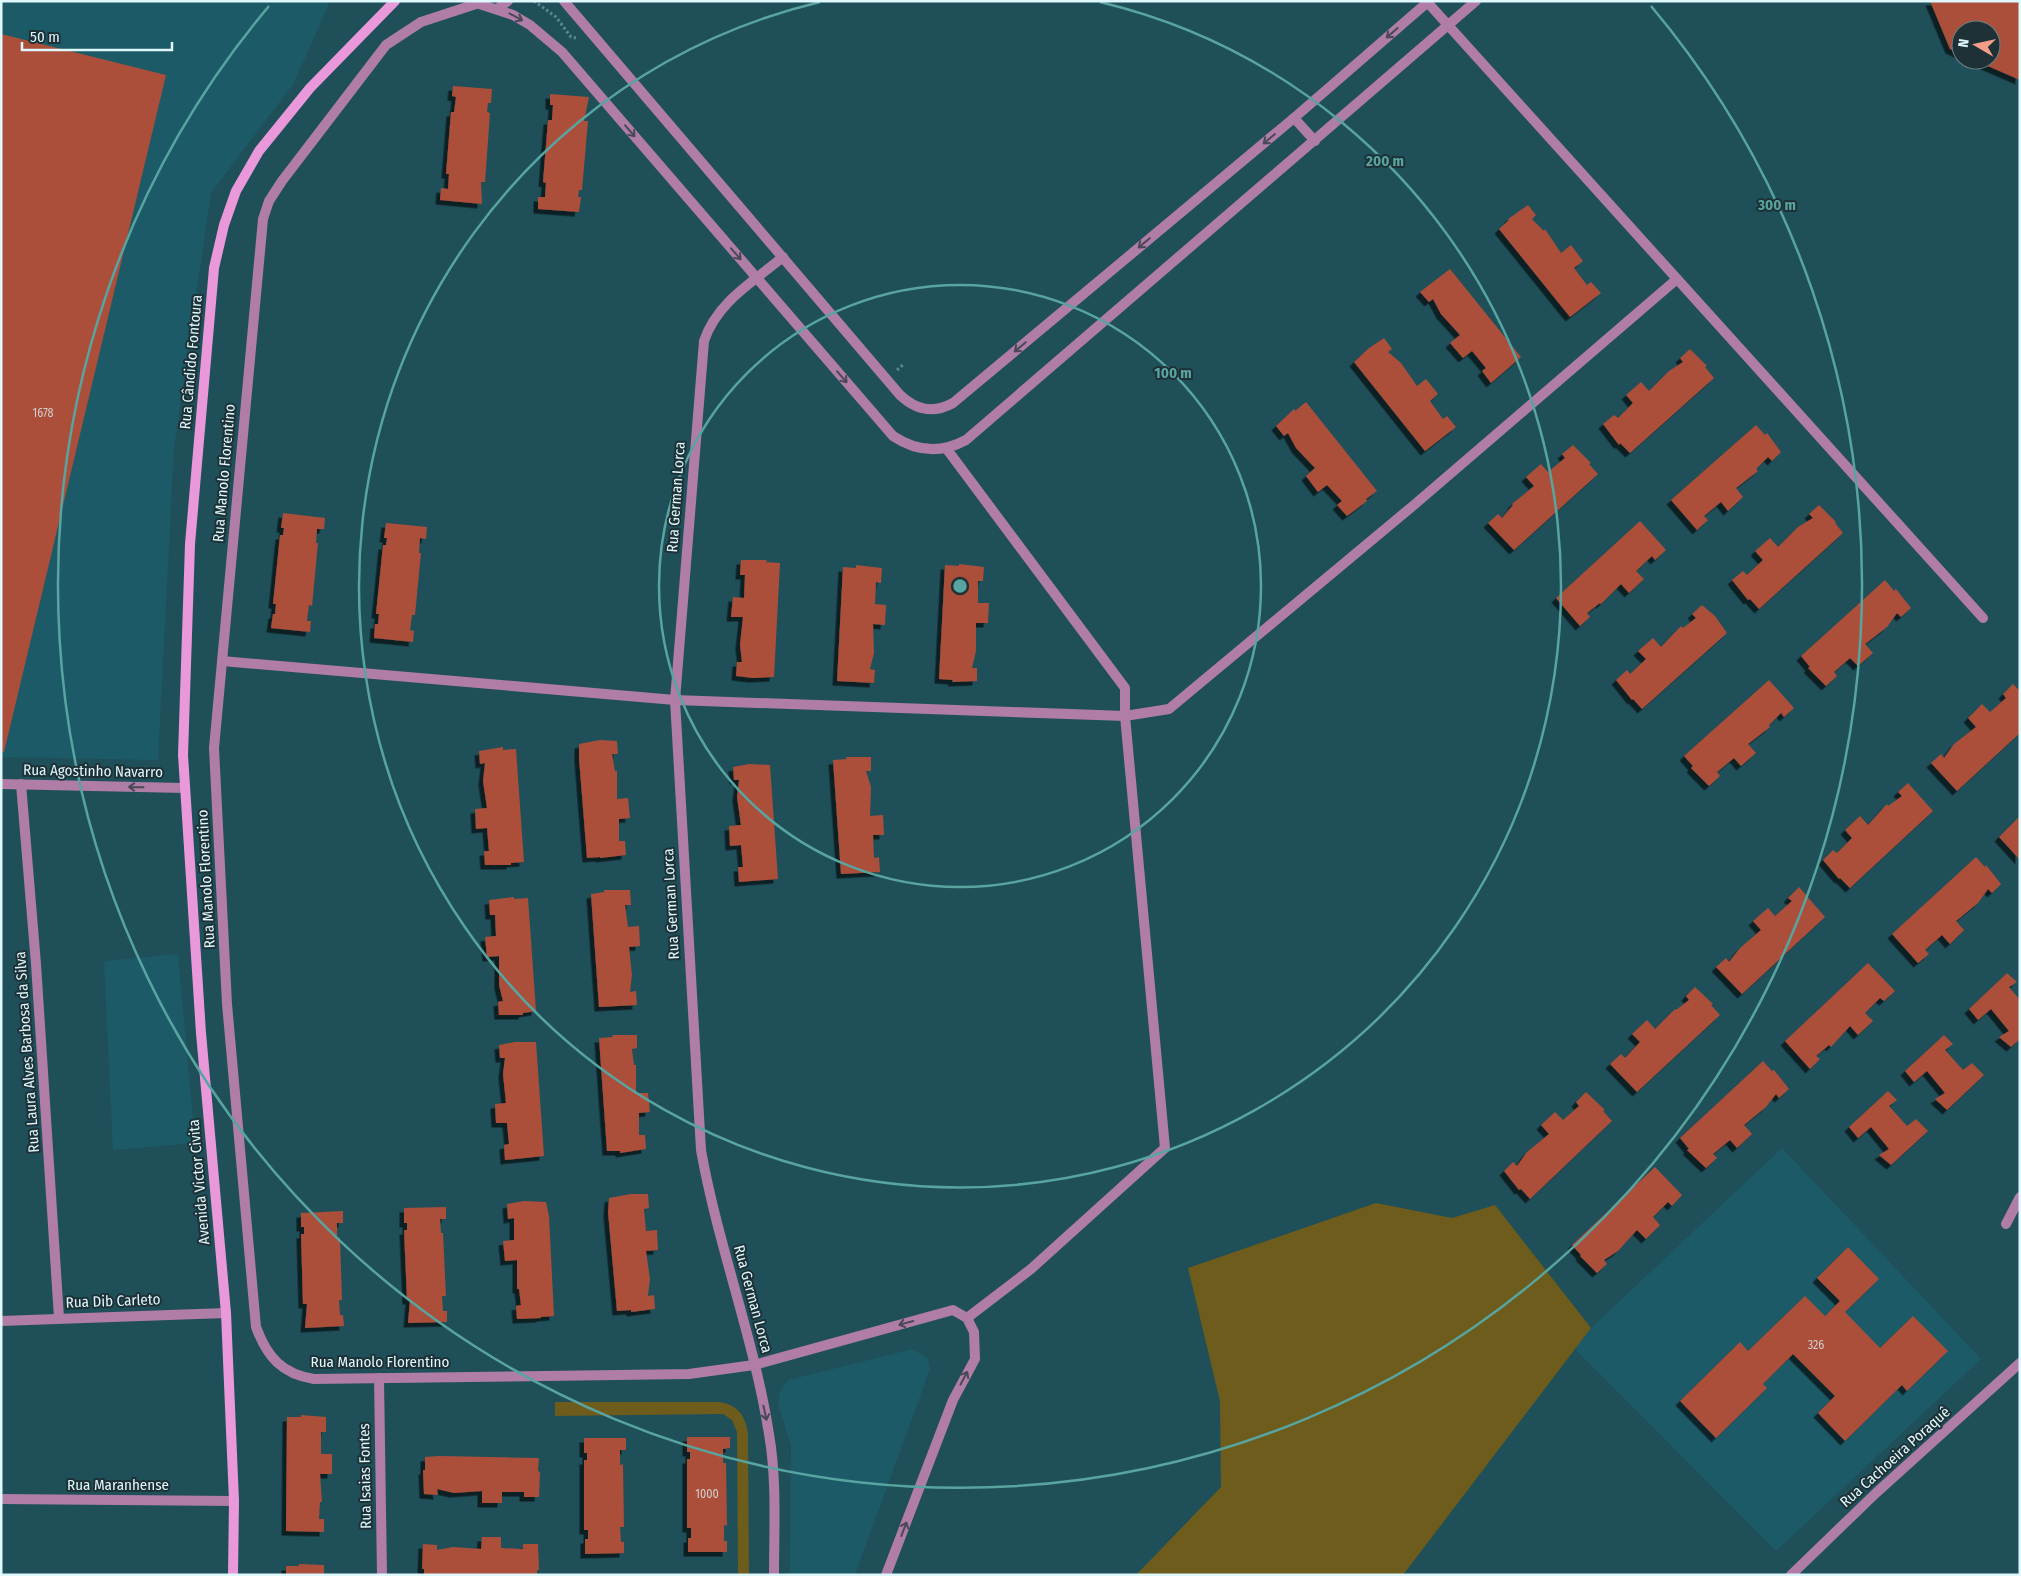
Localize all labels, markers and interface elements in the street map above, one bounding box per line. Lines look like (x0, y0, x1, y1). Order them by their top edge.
one-way arrow (508, 12, 523, 22)
scale bar (22, 20, 172, 52)
north arrow (1951, 20, 2001, 70)
one-way arrow (1386, 27, 1399, 39)
text: 50 m (30, 28, 60, 46)
text: N (1955, 38, 1973, 49)
one-way arrow (624, 124, 636, 137)
one-way arrow (1263, 133, 1276, 144)
text: 200 m (1365, 152, 1404, 170)
text: 300 m (1757, 196, 1796, 214)
one-way arrow (1138, 237, 1151, 248)
one-way arrow (730, 247, 741, 260)
street label: Rua Cândido Fontoura (176, 294, 206, 430)
one-way arrow (1013, 342, 1026, 353)
text: 100 m (1154, 364, 1192, 382)
one-way arrow (836, 370, 847, 383)
street label: Rua Manolo Florentino (209, 403, 239, 543)
house number: 1678 (32, 406, 54, 420)
street label: Rua German Lorca (663, 441, 689, 553)
centre of rings (951, 577, 969, 595)
street label: Rua Agostinho Navarro (23, 761, 163, 781)
one-way arrow (128, 782, 144, 791)
street label: Rua Manolo Florentino (193, 809, 219, 949)
street label: Rua German Lorca (659, 848, 683, 960)
street label: Rua Laura Alves Barbosa da Silva (11, 951, 43, 1153)
street label: Avenida Victor Civita (185, 1119, 213, 1245)
street label: Rua German Lorca (730, 1243, 776, 1355)
street label: Rua Dib Carleto (65, 1290, 161, 1312)
one-way arrow (898, 1319, 914, 1329)
house number: 326 (1808, 1338, 1824, 1352)
street label: Rua Manolo Florentino (311, 1353, 450, 1371)
one-way arrow (959, 1371, 969, 1386)
street label: Rua Cachoeira Poraquê (1836, 1403, 1954, 1511)
one-way arrow (761, 1404, 770, 1420)
street label: Rua Isaias Fontes (355, 1423, 375, 1529)
street label: Rua Maranhense (67, 1476, 169, 1494)
house number: 1000 (695, 1487, 719, 1501)
one-way arrow (900, 1522, 909, 1537)

